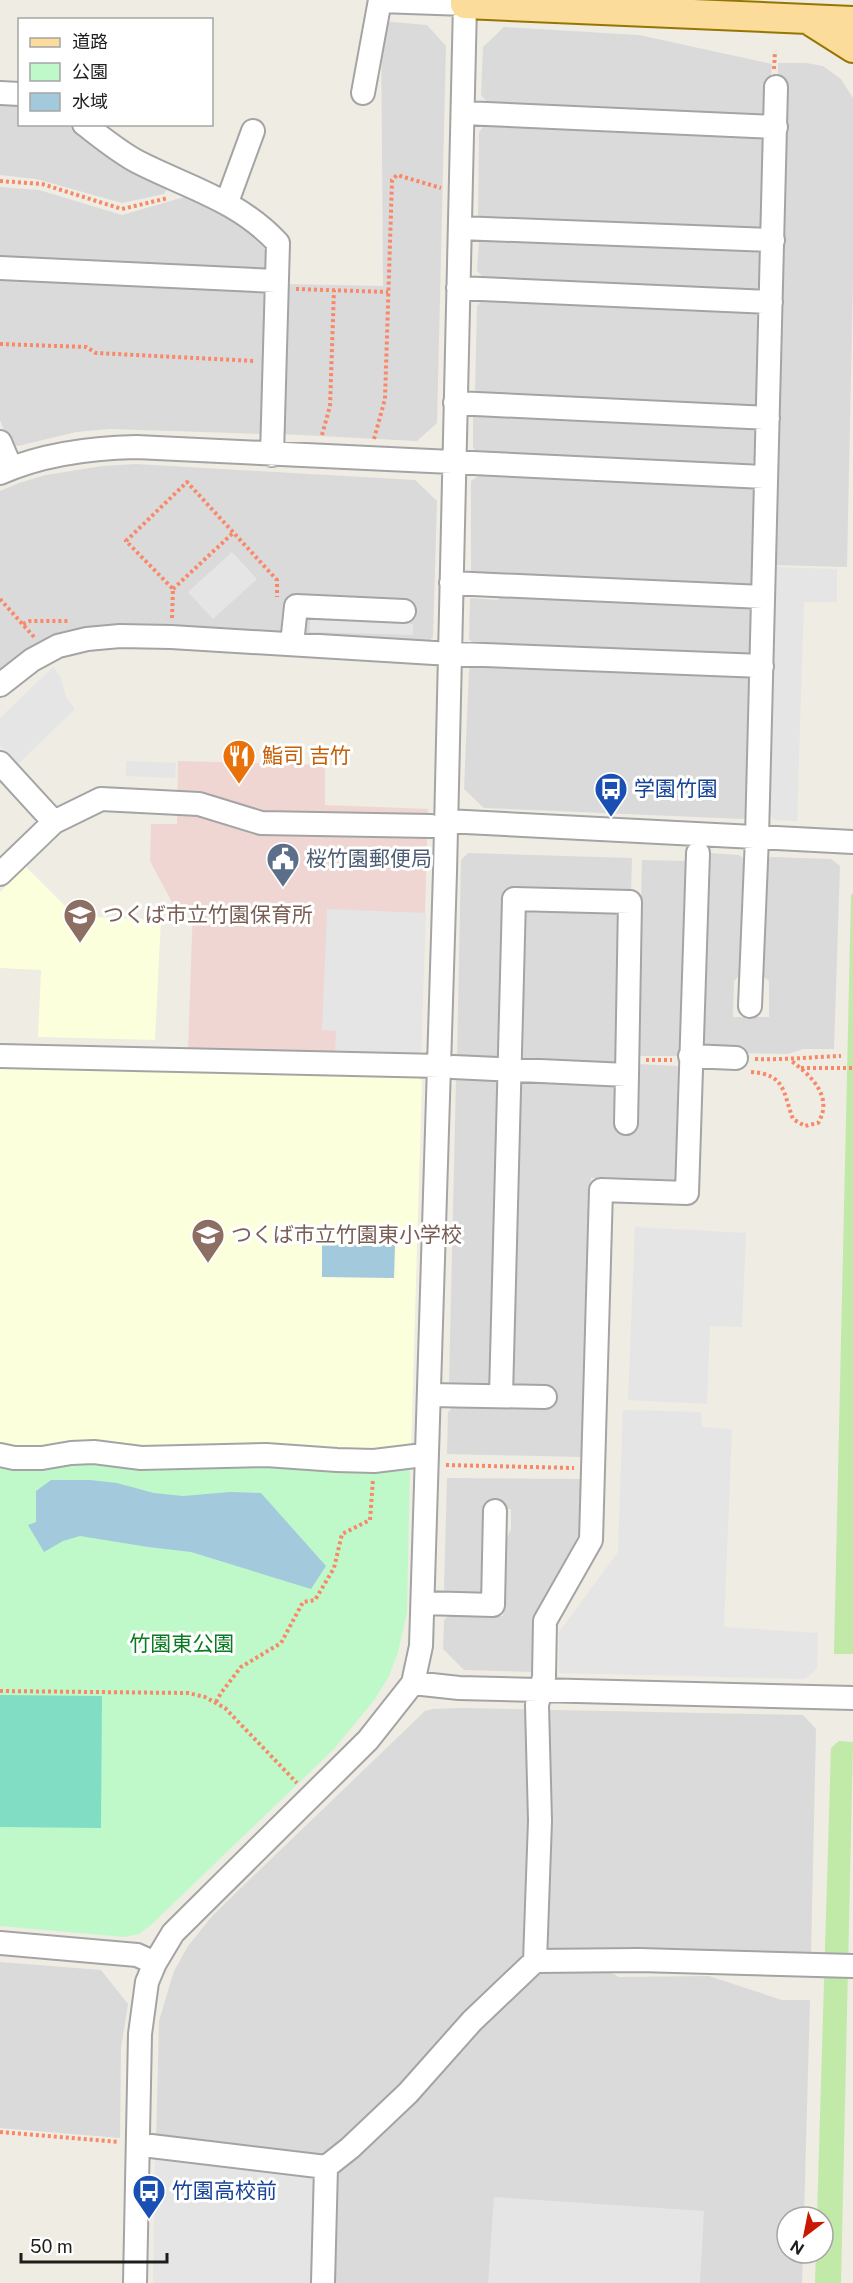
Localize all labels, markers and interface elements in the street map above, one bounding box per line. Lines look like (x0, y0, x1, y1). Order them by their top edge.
legend (18, 18, 213, 126)
text: 道路 (72, 31, 108, 52)
text: 公園 (72, 61, 108, 82)
text: 水域 (72, 91, 108, 112)
restaurant icon: 鮨司 吉竹 (221, 738, 257, 785)
place label: 鮨司 吉竹 (262, 743, 351, 768)
bus stop icon: 学園竹園 (593, 771, 629, 818)
place label: 学園竹園 (634, 776, 718, 801)
public building icon: 桜竹園郵便局 (265, 841, 301, 888)
place label: 桜竹園郵便局 (306, 846, 432, 871)
school or university icon: つくば市立竹園保育所 (62, 897, 98, 944)
place label: つくば市立竹園保育所 (103, 902, 313, 927)
school or university icon: つくば市立竹園東小学校 (190, 1217, 226, 1264)
place label: つくば市立竹園東小学校 (231, 1222, 462, 1247)
park label: 竹園東公園 (130, 1631, 235, 1656)
bus stop icon: 竹園高校前 (131, 2173, 167, 2220)
place label: 竹園高校前 (172, 2178, 277, 2203)
north arrow (775, 2205, 835, 2265)
scale bar (21, 2226, 166, 2264)
text: 50 m (30, 2236, 73, 2257)
text: N (787, 2236, 808, 2259)

